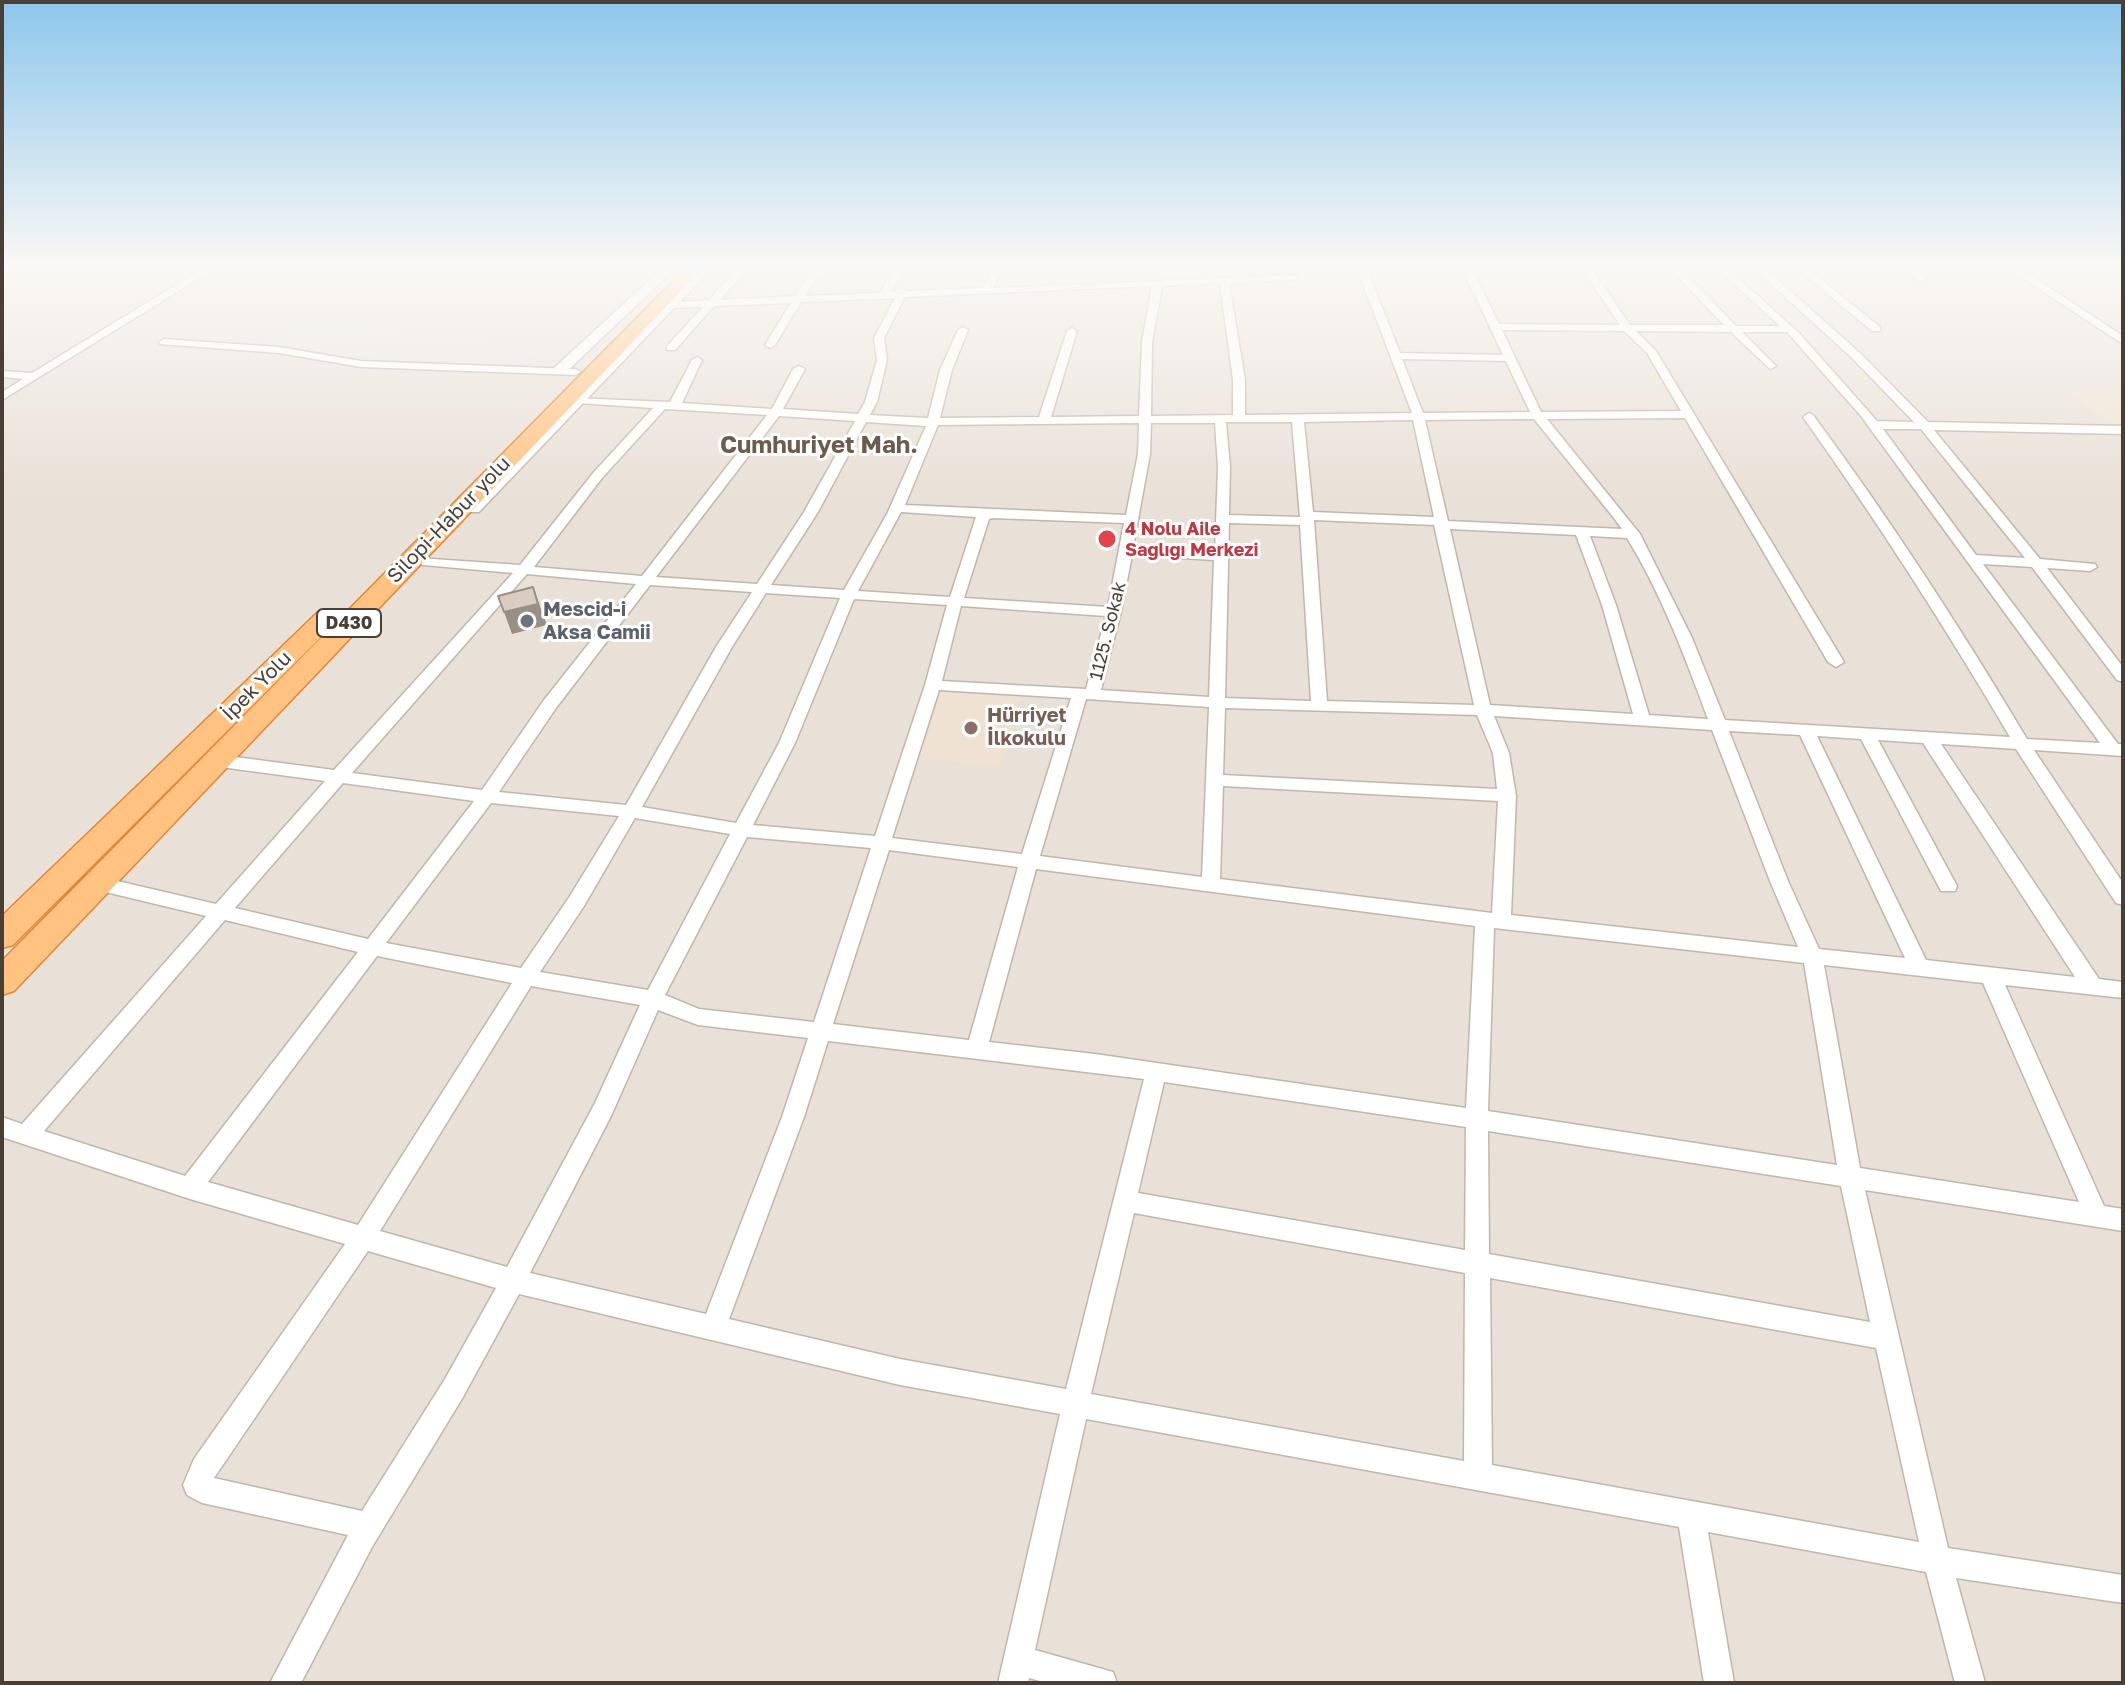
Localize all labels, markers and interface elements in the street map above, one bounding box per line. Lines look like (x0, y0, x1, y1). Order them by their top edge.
district label: Cumhuriyet Mah. (720, 431, 918, 459)
street label: Silopi-Habur yolu (382, 452, 516, 588)
place label: 4 Nolu Aile Sağlığı Merkezi (1125, 518, 1258, 560)
marker: 4 Nolu Aile Sağlığı Merkezi (1096, 528, 1118, 550)
street label: 1125. Sokak (1085, 579, 1131, 683)
place label: Mescid-i Aksa Camii (543, 598, 651, 645)
road number: D430 (317, 609, 381, 637)
marker: Mescid-i Aksa Camii (518, 612, 536, 630)
street label: İpek Yolu (217, 646, 297, 726)
place label: Hürriyet İlkokulu (987, 704, 1066, 751)
marker: Hürriyet İlkokulu (962, 719, 980, 737)

